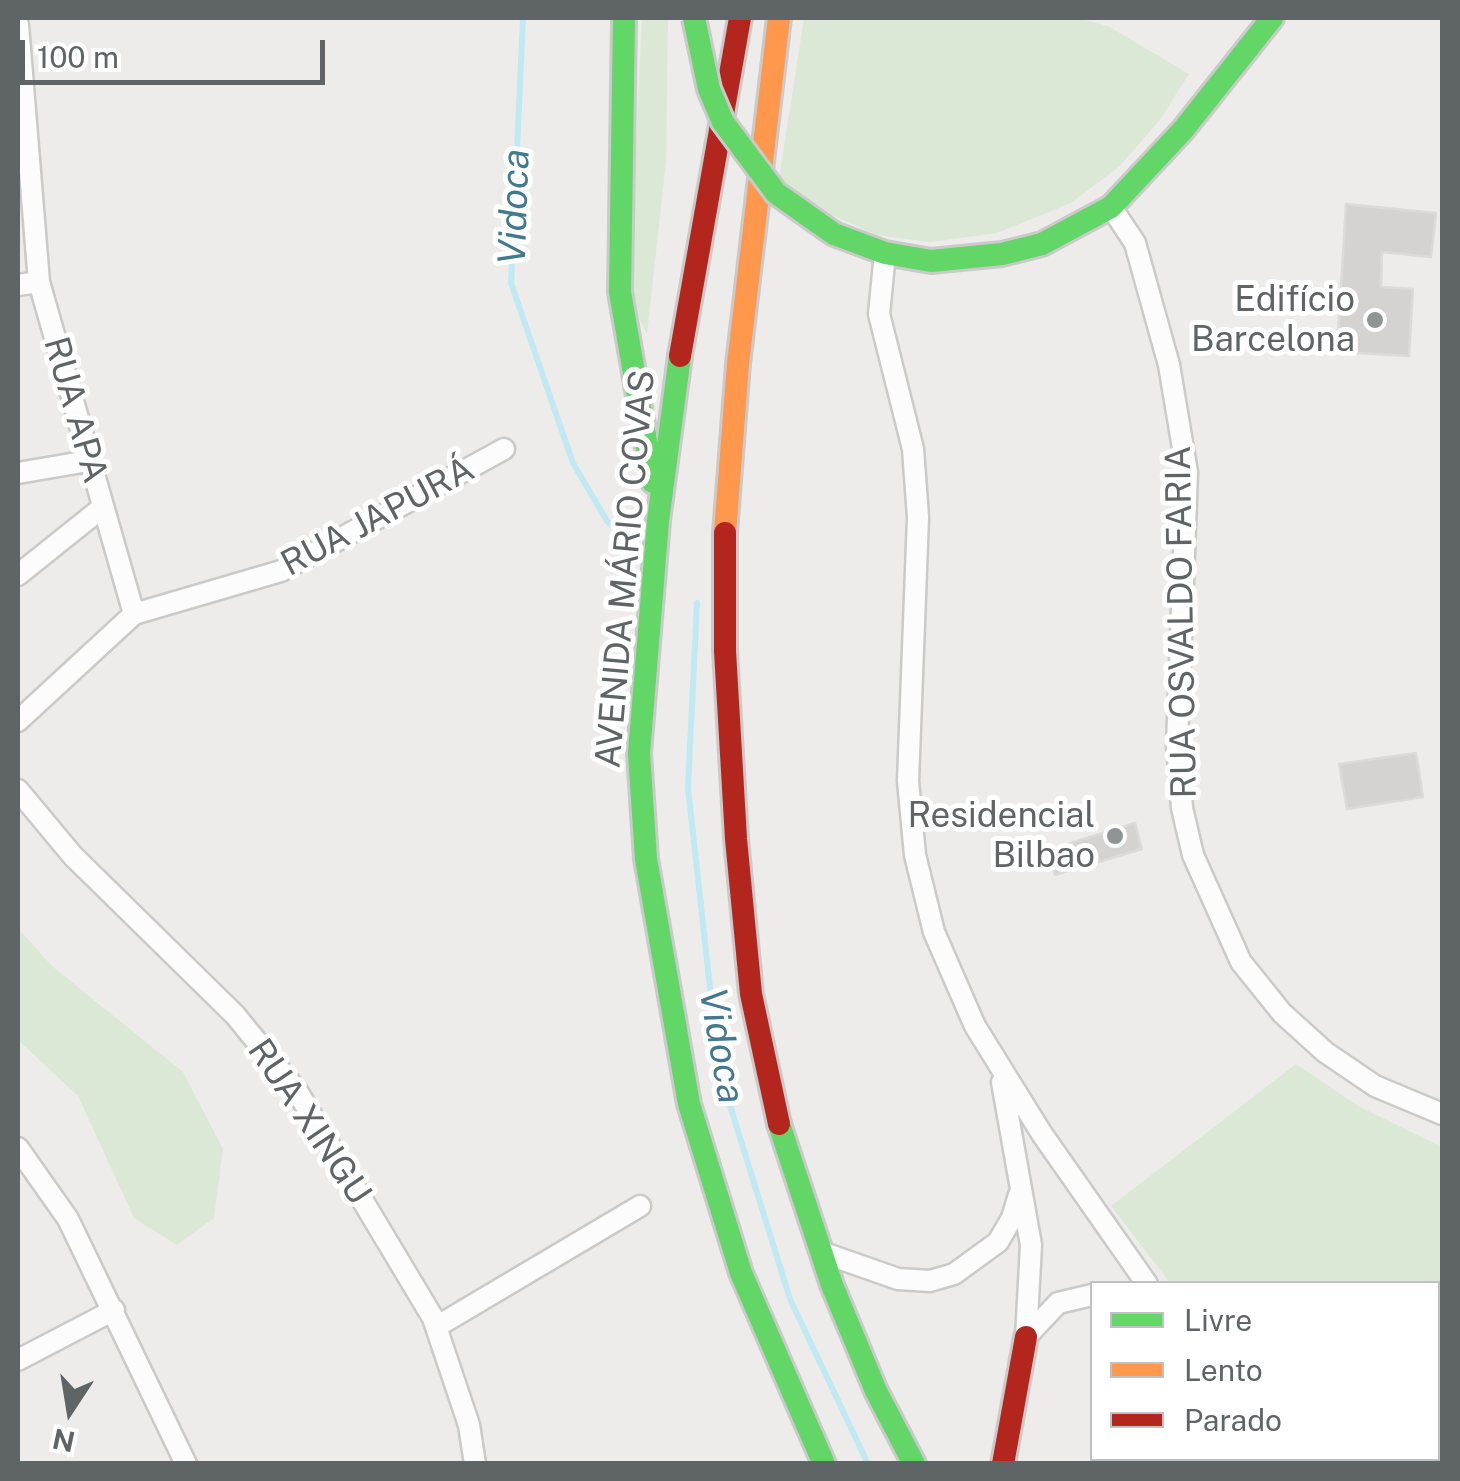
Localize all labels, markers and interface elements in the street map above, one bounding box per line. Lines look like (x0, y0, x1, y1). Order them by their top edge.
scale bar (25, 20, 330, 82)
text: 100 m (37, 39, 119, 75)
water label: Vidoca (490, 148, 540, 266)
place label: Edifício Barcelona (1191, 279, 1355, 361)
marker: Edifício Barcelona (1364, 309, 1386, 331)
street label: RUA APA (34, 332, 116, 488)
street label: AVENIDA MÁRIO COVAS (588, 368, 664, 770)
street label: RUA OSVALDO FARIA (1158, 445, 1206, 799)
street label: RUA JAPURÁ (274, 449, 482, 585)
place label: Residencial Bilbao (908, 795, 1095, 877)
marker: Residencial Bilbao (1104, 825, 1126, 847)
water label: Vidoca (688, 985, 754, 1107)
street label: RUA XINGU (238, 1031, 380, 1213)
legend (1090, 1281, 1440, 1461)
text: Livre (1184, 1302, 1252, 1338)
text: Lento (1184, 1352, 1263, 1388)
north arrow (20, 1361, 120, 1461)
text: Parado (1184, 1402, 1282, 1438)
text: N (50, 1422, 78, 1459)

